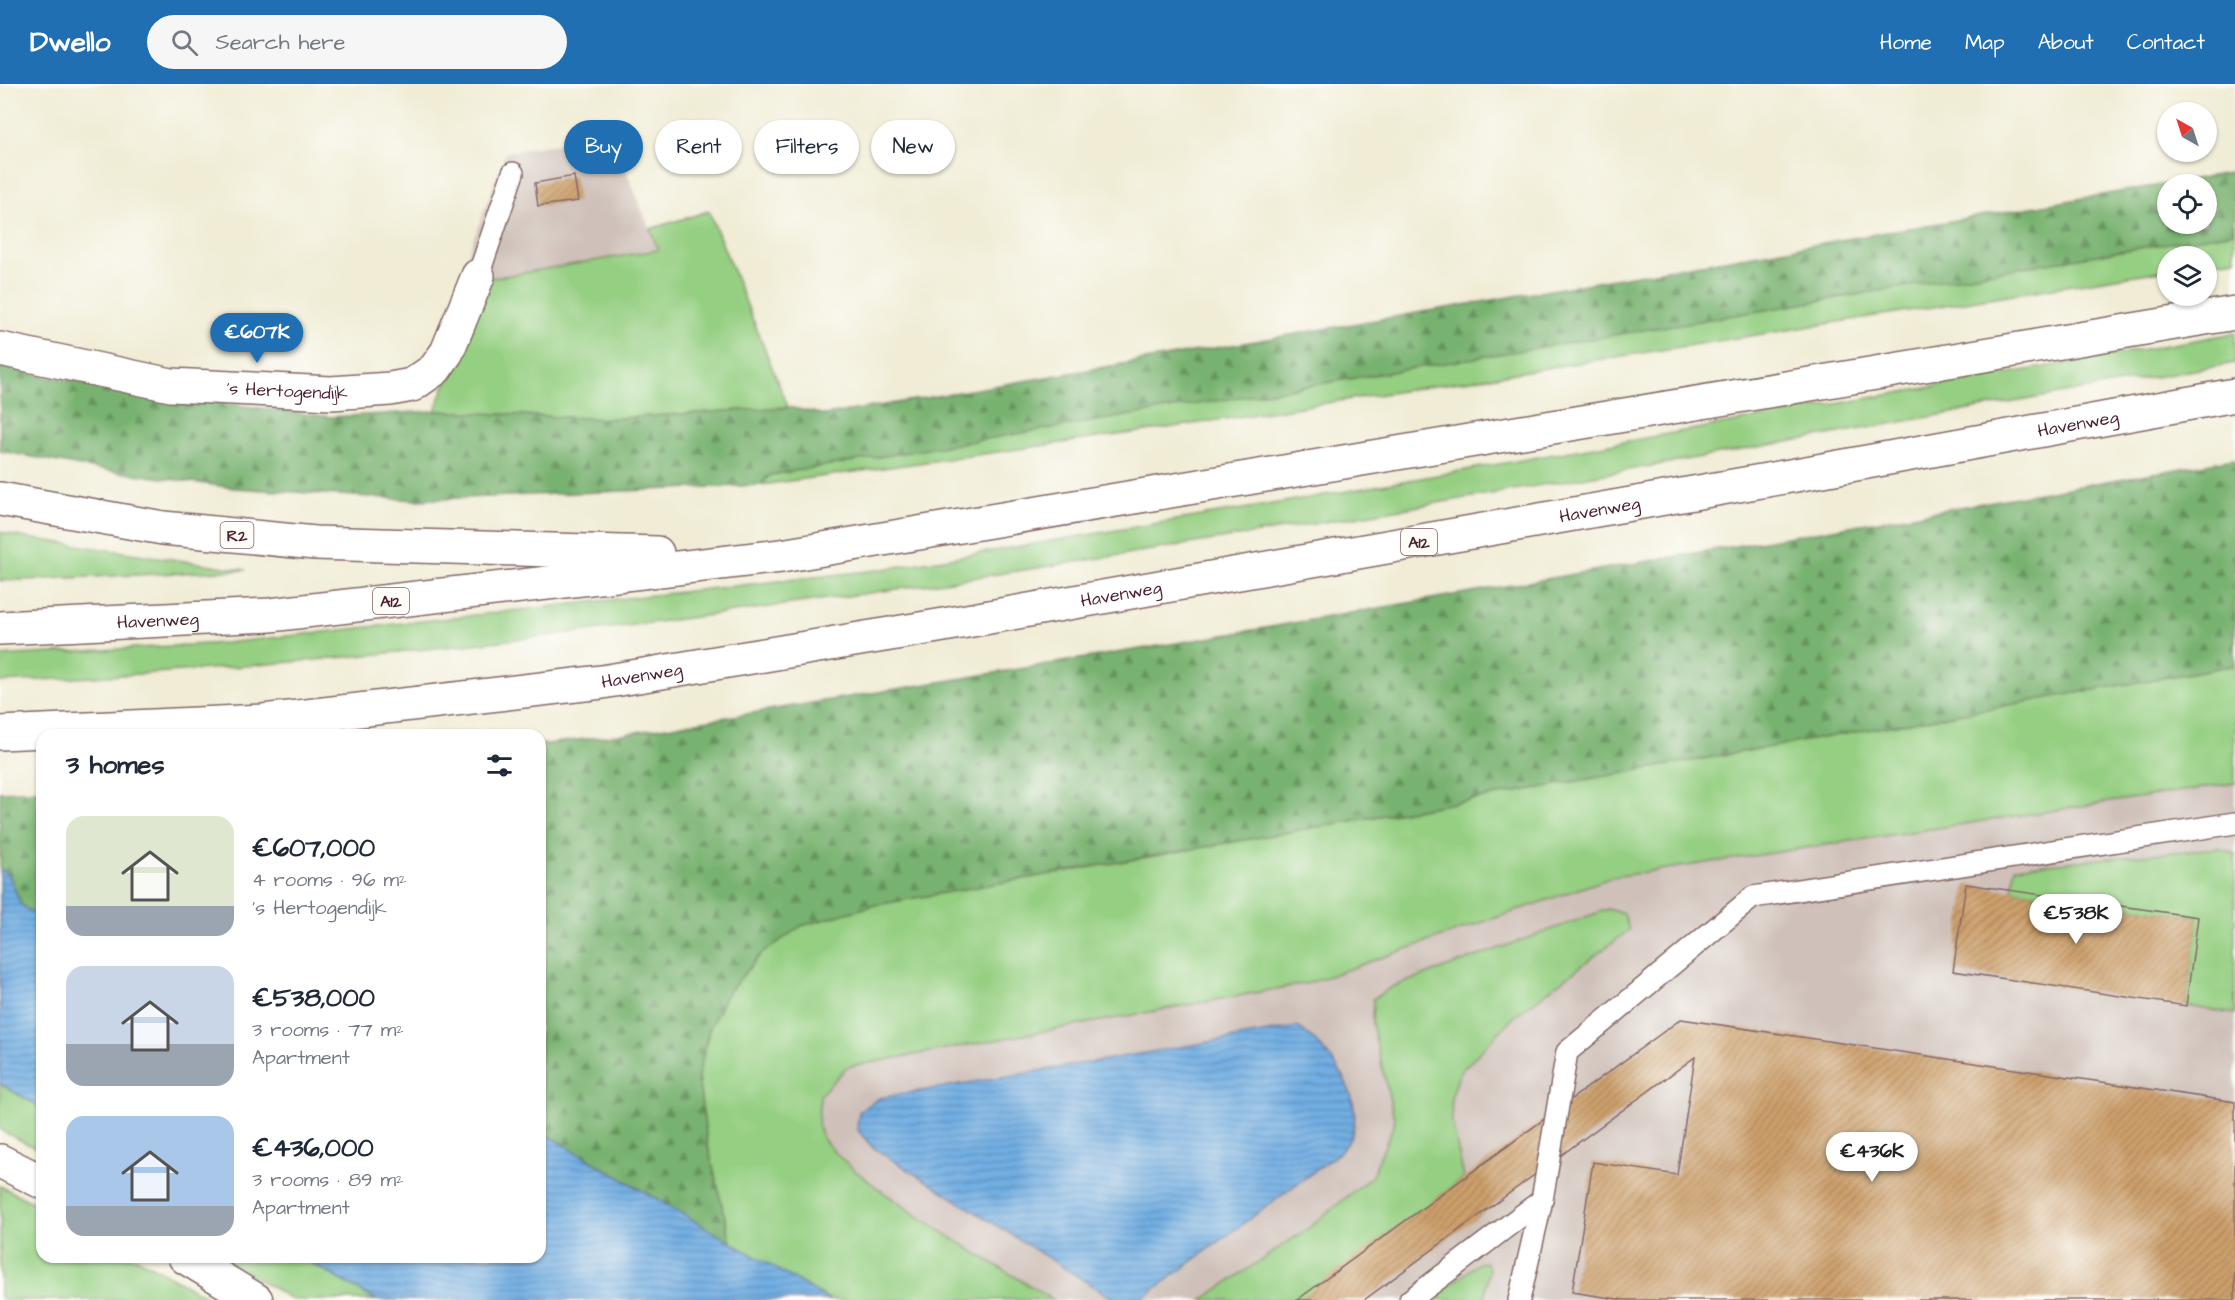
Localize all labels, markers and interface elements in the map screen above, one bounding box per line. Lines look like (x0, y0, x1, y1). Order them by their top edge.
search box (147, 15, 567, 69)
text: Dwello (30, 23, 111, 62)
icon: search (168, 26, 201, 59)
text: Search here (216, 27, 345, 58)
text: Home (1880, 28, 1932, 57)
text: Map (1965, 28, 2005, 57)
text: About (2038, 28, 2094, 57)
text: Contact (2127, 28, 2205, 57)
north arrow (2157, 102, 2217, 162)
map controls (2157, 102, 2217, 306)
chip: Buy (564, 120, 643, 174)
chip: Rent (655, 120, 742, 174)
chip: Filters (754, 120, 859, 174)
chip: New (871, 120, 955, 174)
button: locate (2157, 174, 2217, 234)
button: layers (2157, 246, 2217, 306)
pin: €607K (215, 313, 299, 364)
text: €607K (224, 318, 290, 346)
street label: 's Hertogendijk (226, 376, 349, 406)
street label: Havenweg (2036, 404, 2121, 444)
street label: Havenweg (1557, 491, 1642, 529)
road number: R2 (220, 522, 254, 548)
road number: A12 (1401, 529, 1437, 555)
street label: Havenweg (1079, 575, 1164, 614)
road number: A12 (373, 588, 409, 614)
street label: Havenweg (116, 606, 199, 635)
street label: Havenweg (600, 657, 685, 695)
text: 3 homes (66, 747, 165, 783)
icon: filters (483, 749, 516, 782)
text: €607,000 (252, 830, 375, 866)
icon: home (114, 840, 186, 912)
text: 4 rooms · 96 m² (252, 866, 407, 894)
text: 's Hertogendijk (252, 894, 387, 922)
pin: €538K (2034, 894, 2118, 945)
text: €538K (2043, 899, 2109, 927)
text: €538,000 (252, 980, 375, 1016)
icon: home (114, 990, 186, 1062)
text: 3 rooms · 77 m² (252, 1016, 404, 1044)
text: Apartment (252, 1044, 350, 1072)
text: €436,000 (252, 1130, 374, 1166)
pin: €436K (1830, 1132, 1914, 1183)
text: €436K (1840, 1137, 1904, 1165)
icon: home (114, 1140, 186, 1212)
text: 3 rooms · 89 m² (252, 1166, 404, 1194)
text: Apartment (252, 1194, 350, 1222)

